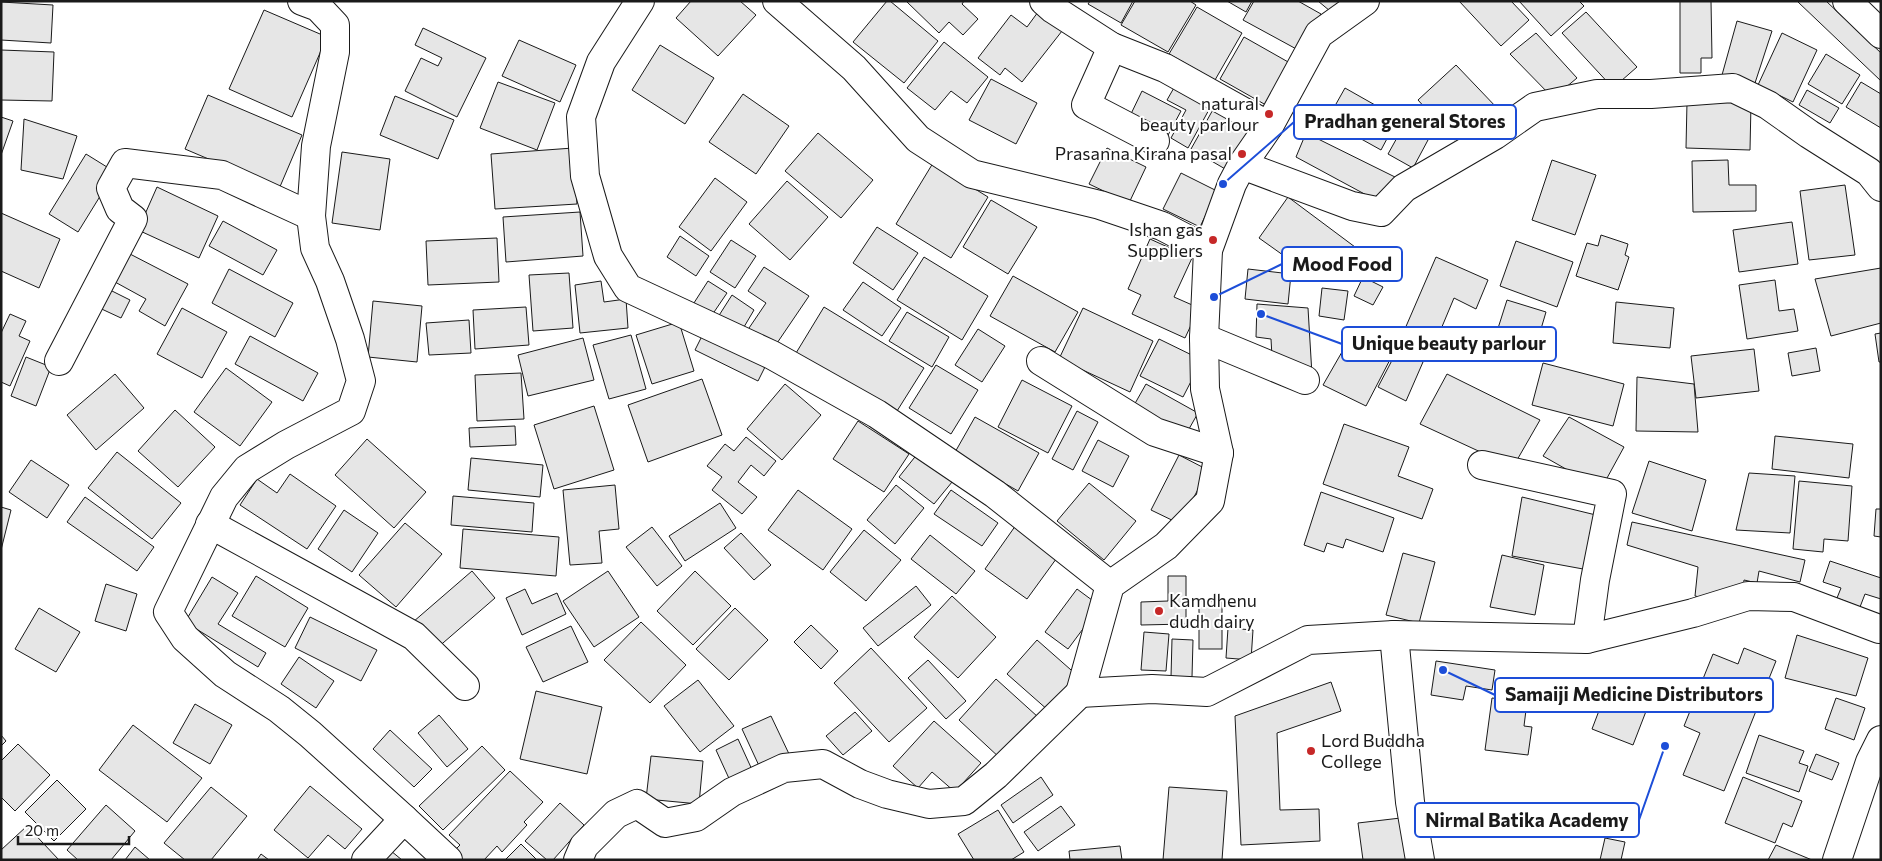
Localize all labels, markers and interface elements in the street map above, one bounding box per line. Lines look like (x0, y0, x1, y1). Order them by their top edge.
place label: natural beauty parlour (1139, 92, 1259, 135)
callout: Pradhan general Stores (1294, 105, 1516, 139)
marker: natural beauty parlour (1263, 108, 1275, 120)
text: Pradhan general Stores (1304, 109, 1506, 132)
place label: Prasanna Kirana pasal (1055, 142, 1232, 164)
marker: Prasanna Kirana pasal (1236, 148, 1248, 160)
place label: Ishan gas Suppliers (1127, 218, 1203, 261)
marker: Ishan gas Suppliers (1207, 234, 1219, 246)
callout: Mood Food (1282, 247, 1402, 281)
text: Mood Food (1292, 252, 1392, 275)
callout: Unique beauty parlour (1342, 327, 1556, 361)
text: Unique beauty parlour (1352, 331, 1546, 354)
place label: Kamdhenu dudh dairy (1169, 589, 1257, 632)
marker: Kamdhenu dudh dairy (1153, 605, 1165, 617)
callout: Samaiji Medicine Distributors (1495, 678, 1773, 712)
text: Samaiji Medicine Distributors (1505, 682, 1763, 705)
place label: Lord Buddha College (1321, 729, 1425, 772)
marker: Lord Buddha College (1305, 745, 1317, 757)
callout: Nirmal Batika Academy (1415, 803, 1639, 837)
text: Nirmal Batika Academy (1425, 808, 1629, 831)
scale bar (18, 814, 129, 846)
text: 20 m (25, 821, 59, 839)

